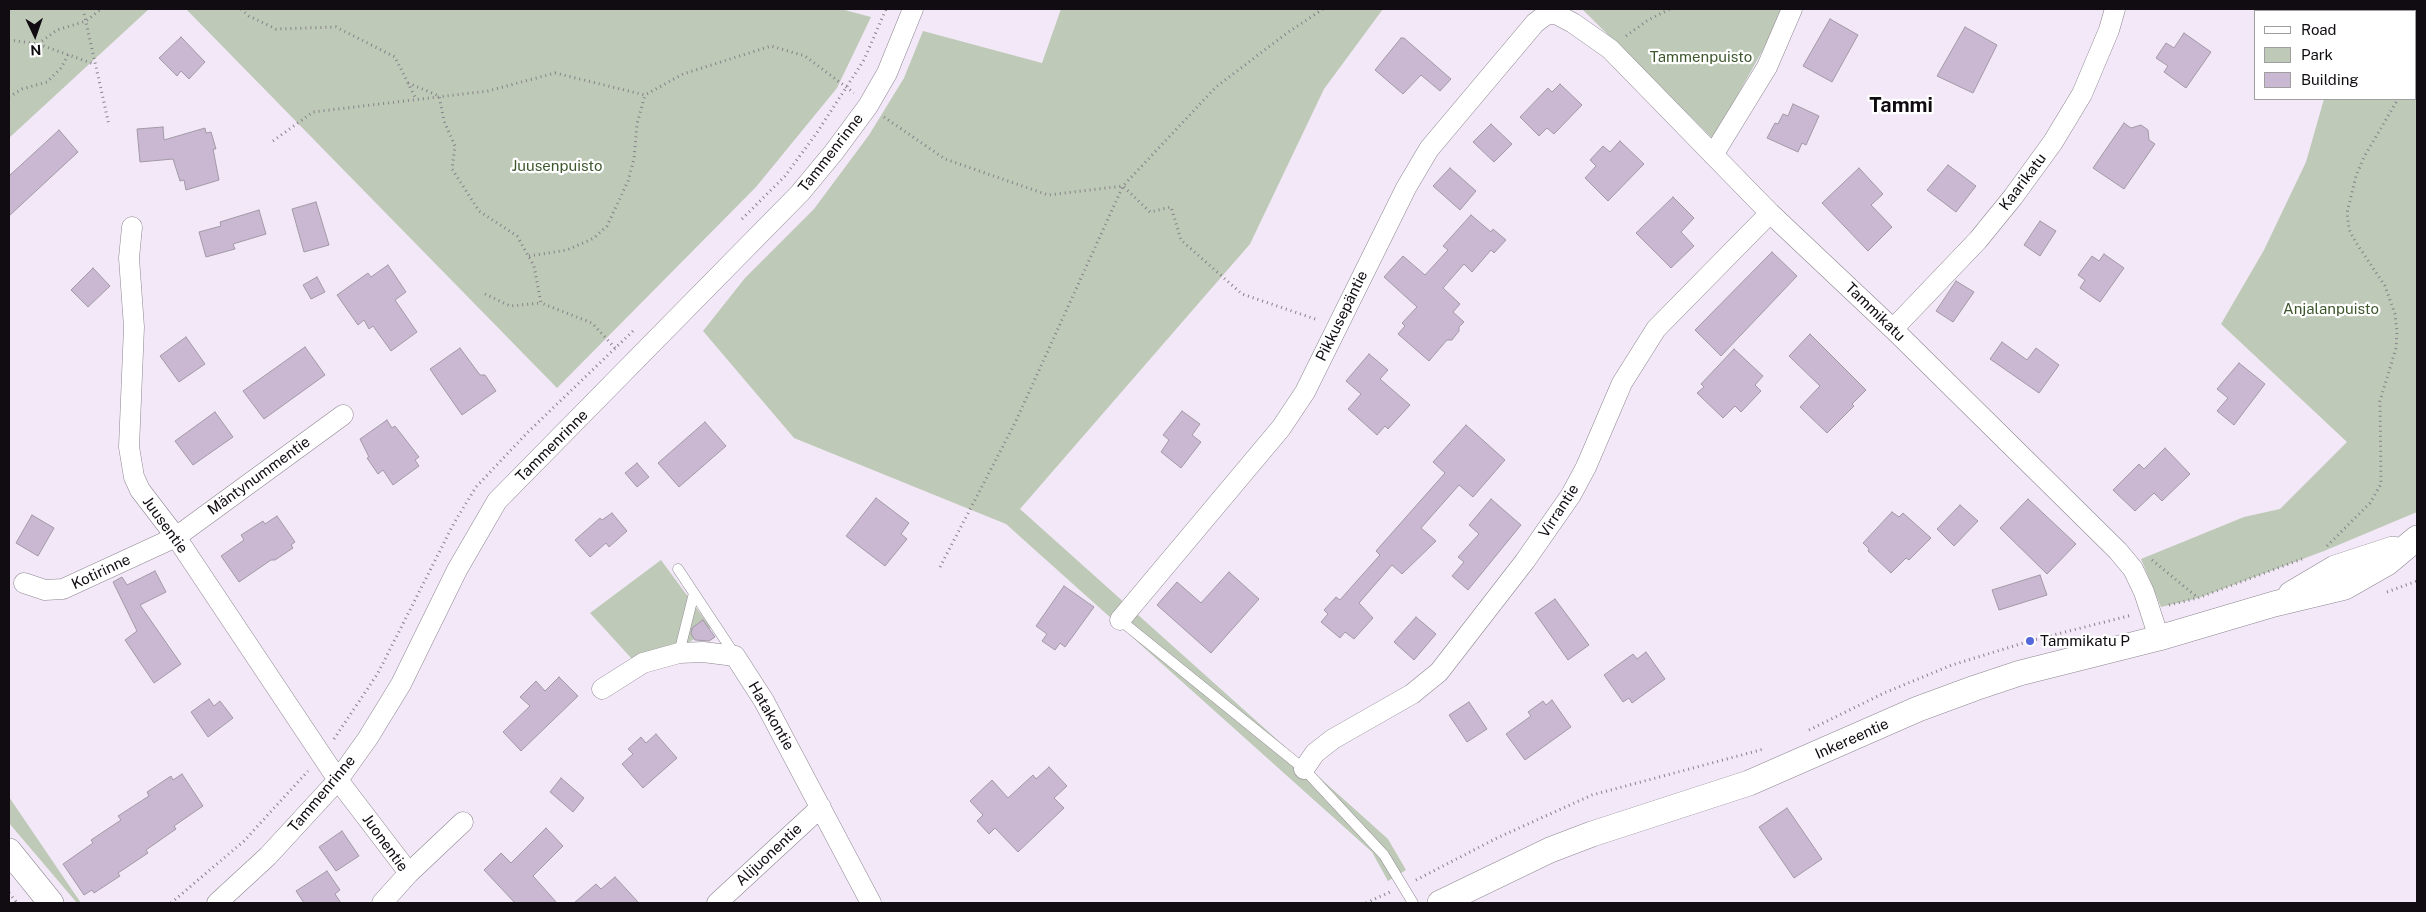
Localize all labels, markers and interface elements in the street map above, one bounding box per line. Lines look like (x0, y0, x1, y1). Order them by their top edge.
north arrow (10, 10, 60, 60)
legend (2254, 10, 2416, 100)
text: Road (2301, 21, 2337, 38)
text: N (30, 42, 42, 58)
text: Park (2301, 46, 2333, 63)
park label: Tammenpuisto (1650, 48, 1752, 66)
text: Building (2301, 71, 2359, 88)
district label: Tammi (1869, 94, 1933, 118)
street label: Tammenrinne (795, 110, 867, 196)
street label: Kaarikatu (1996, 150, 2050, 214)
park label: Juusenpuisto (512, 157, 602, 175)
street label: Pikkusepäntie (1312, 268, 1372, 364)
street label: Tammikatu (1841, 279, 1909, 345)
park label: Anjalanpuisto (2283, 300, 2379, 318)
street label: Tammenrinne (512, 406, 592, 486)
street label: Mäntynummentie (204, 433, 314, 519)
street label: Virrantie (1535, 481, 1583, 541)
street label: Juusentie (138, 493, 192, 557)
street label: Kotirinne (69, 551, 133, 593)
place label: Tammikatu P (2040, 632, 2130, 650)
marker: Tammikatu P (2024, 635, 2036, 647)
street label: Hatakontie (744, 678, 798, 754)
street label: Inkereentie (1812, 715, 1892, 763)
street label: Tammenrinne (285, 752, 359, 836)
street label: Juonentie (358, 811, 412, 875)
street label: Alijuonentie (732, 820, 806, 890)

